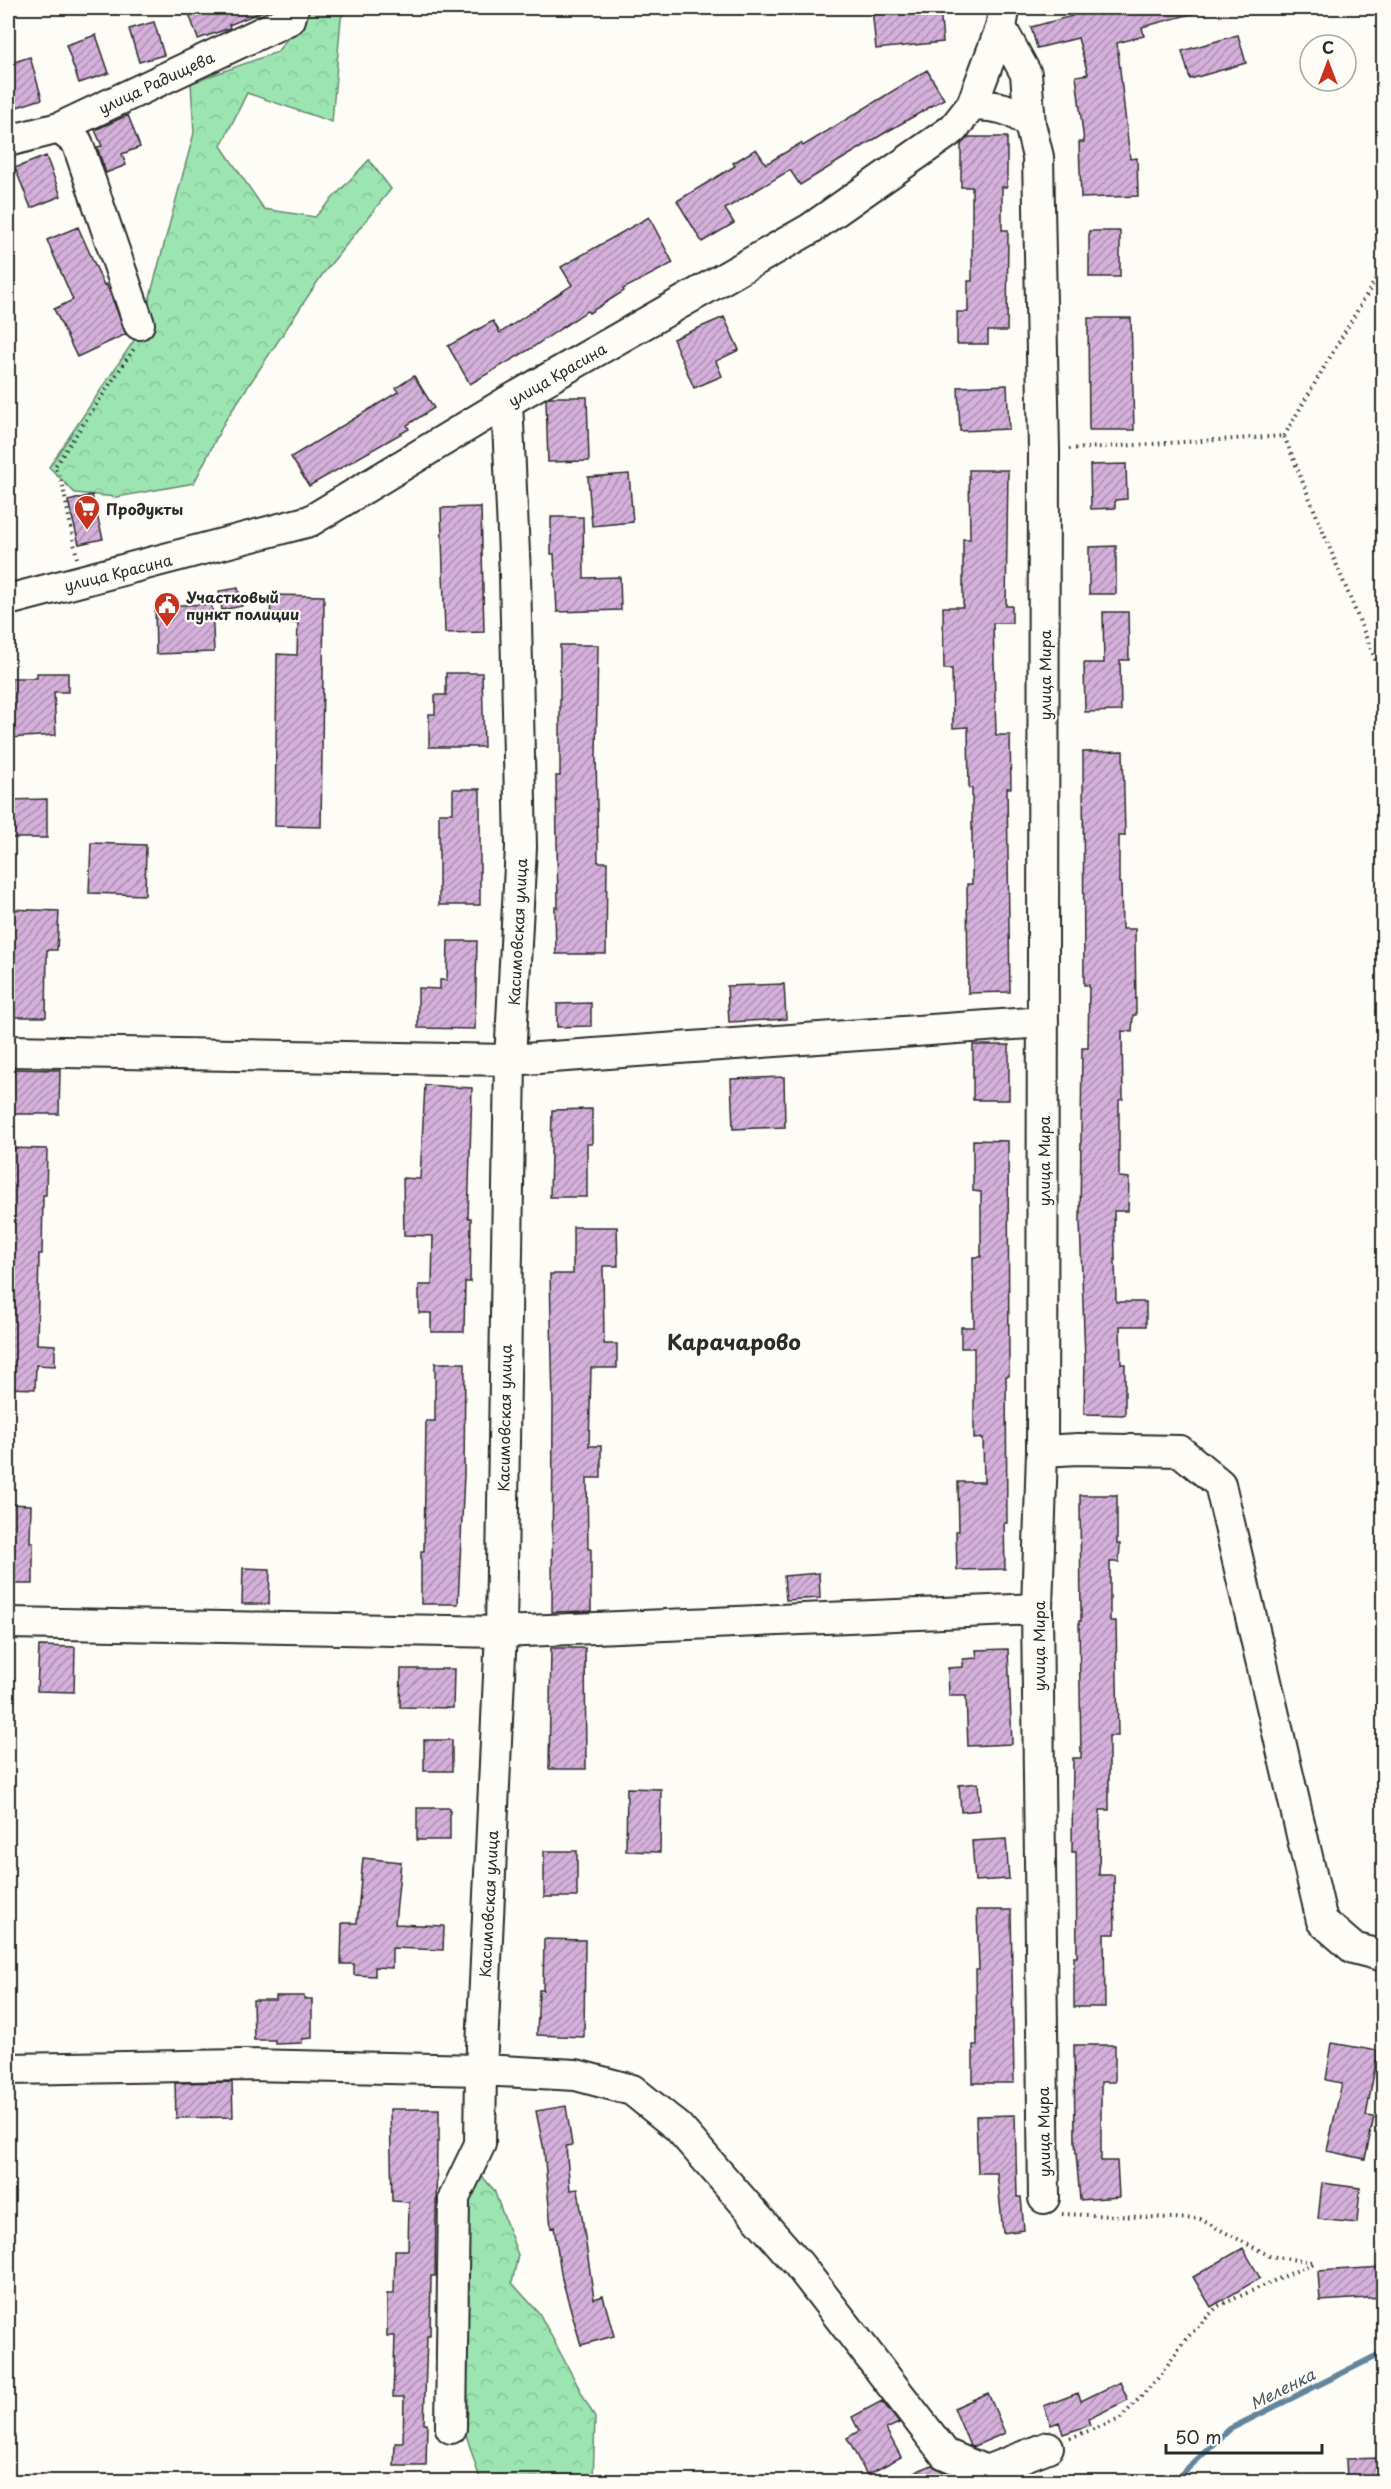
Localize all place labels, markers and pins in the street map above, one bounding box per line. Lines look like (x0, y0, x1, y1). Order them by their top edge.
supermarket icon: Продукты (72, 493, 102, 531)
place label: Продукты (106, 497, 183, 520)
place label: Участковый пункт полиции (186, 585, 299, 625)
public building icon: Участковый пункт полиции (152, 590, 182, 628)

